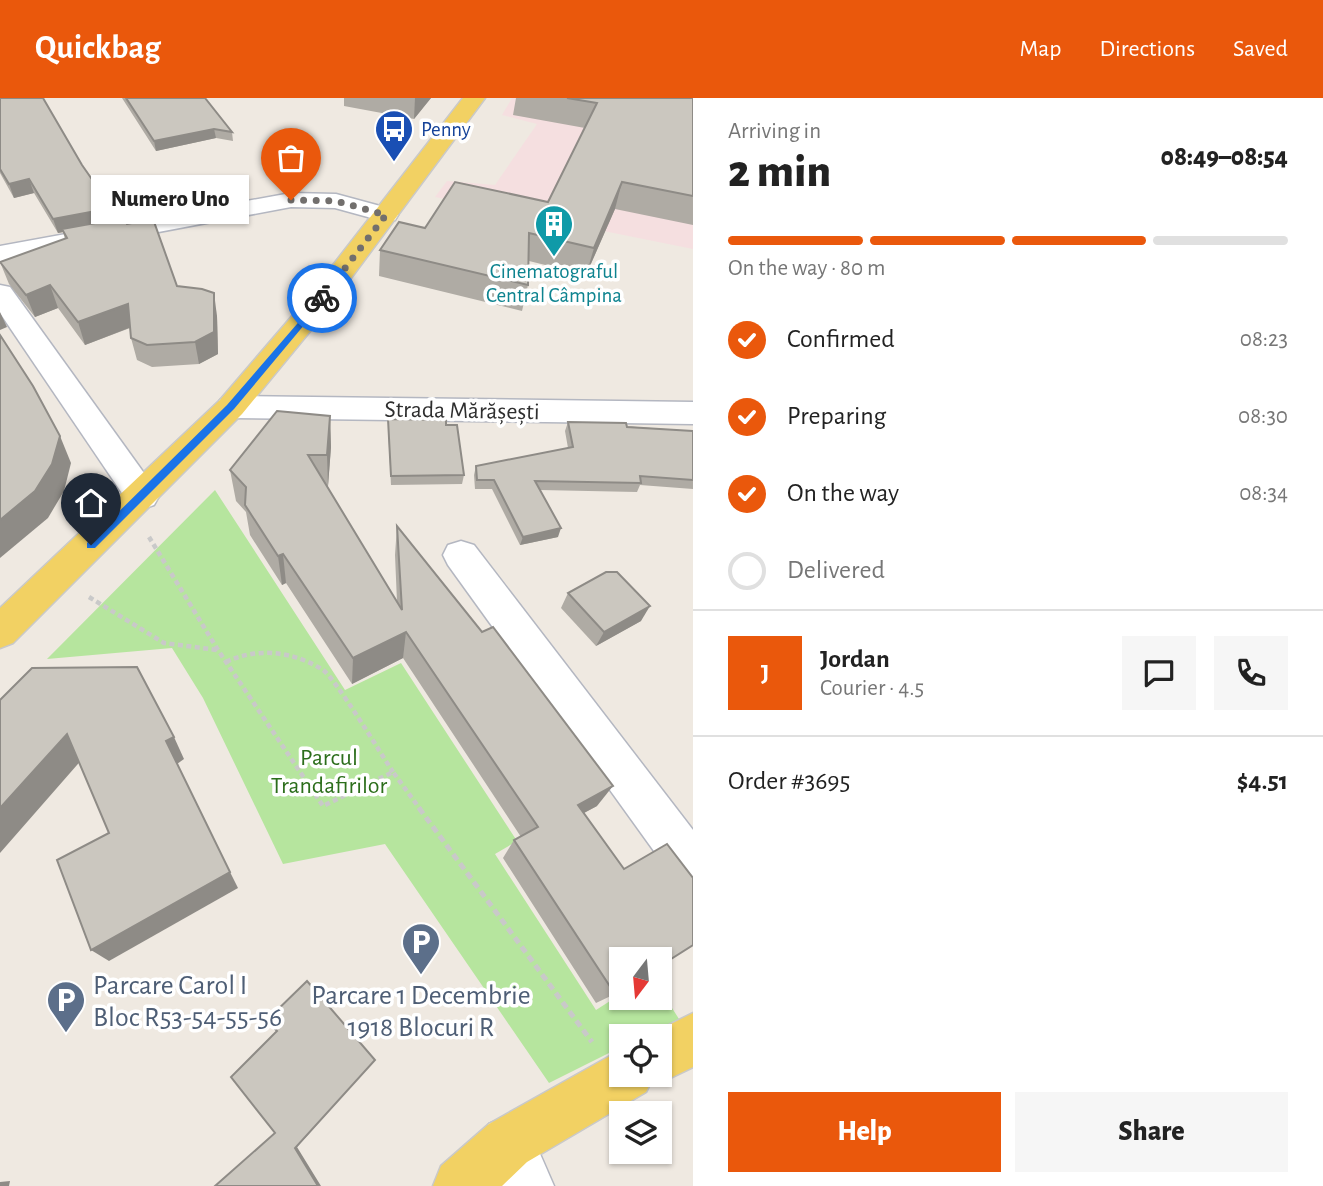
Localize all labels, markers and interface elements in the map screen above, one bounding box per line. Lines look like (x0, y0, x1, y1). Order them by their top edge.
text: Quickbag (35, 32, 161, 65)
text: Map (1019, 37, 1061, 61)
text: Directions (1099, 37, 1195, 61)
text: Saved (1233, 37, 1288, 61)
bus stop icon: Penny (373, 108, 415, 163)
place label: Penny (421, 119, 471, 140)
text: Arriving in (728, 120, 821, 143)
pin (261, 128, 321, 200)
icon: bag (272, 139, 310, 177)
text: 08:49–08:54 (1160, 144, 1288, 170)
text: 2 min (728, 149, 831, 195)
callout: Numero Uno (91, 176, 249, 224)
text: Numero Uno (111, 188, 229, 211)
building icon: Cinematograful Central Câmpina (533, 203, 575, 258)
text: On the way · 80 m (728, 257, 885, 280)
place label: Cinematograful Central Câmpina (486, 261, 622, 306)
courier (287, 263, 357, 333)
icon: bike (303, 279, 341, 317)
icon: check (728, 321, 766, 359)
text: Confirmed (787, 326, 895, 352)
text: 08:23 (1240, 328, 1288, 351)
street label: Strada Mărășești (384, 398, 540, 425)
icon: check (728, 398, 766, 436)
text: Preparing (787, 403, 886, 429)
text: 08:30 (1238, 405, 1288, 428)
pin (61, 473, 121, 545)
icon: check (728, 475, 766, 513)
text: On the way (787, 480, 899, 506)
text: 08:34 (1239, 482, 1288, 505)
icon: home (72, 484, 110, 522)
text: Delivered (787, 557, 885, 583)
button: chat (1122, 636, 1196, 710)
button: phone (1214, 636, 1288, 710)
text: Jordan (820, 646, 890, 672)
text: J (761, 660, 769, 686)
text: Courier · 4.5 (820, 677, 924, 700)
park label: Parcul Trandafirilor (271, 746, 387, 798)
text: Order #3695 (728, 768, 850, 794)
text: $4.51 (1237, 768, 1288, 794)
parking icon: Parcare 1 Decembrie 1918 Blocuri R (400, 921, 442, 976)
north arrow (609, 947, 672, 1010)
map controls (609, 947, 672, 1164)
place label: Parcare Carol I Bloc R53-54-55-56 (93, 972, 282, 1032)
parking icon: Parcare Carol I Bloc R53-54-55-56 (45, 979, 87, 1034)
place label: Parcare 1 Decembrie 1918 Blocuri R (311, 982, 531, 1042)
button: locate (609, 1024, 672, 1087)
button: Help (728, 1092, 1001, 1172)
button: Share (1015, 1092, 1288, 1172)
button: layers (609, 1101, 672, 1164)

